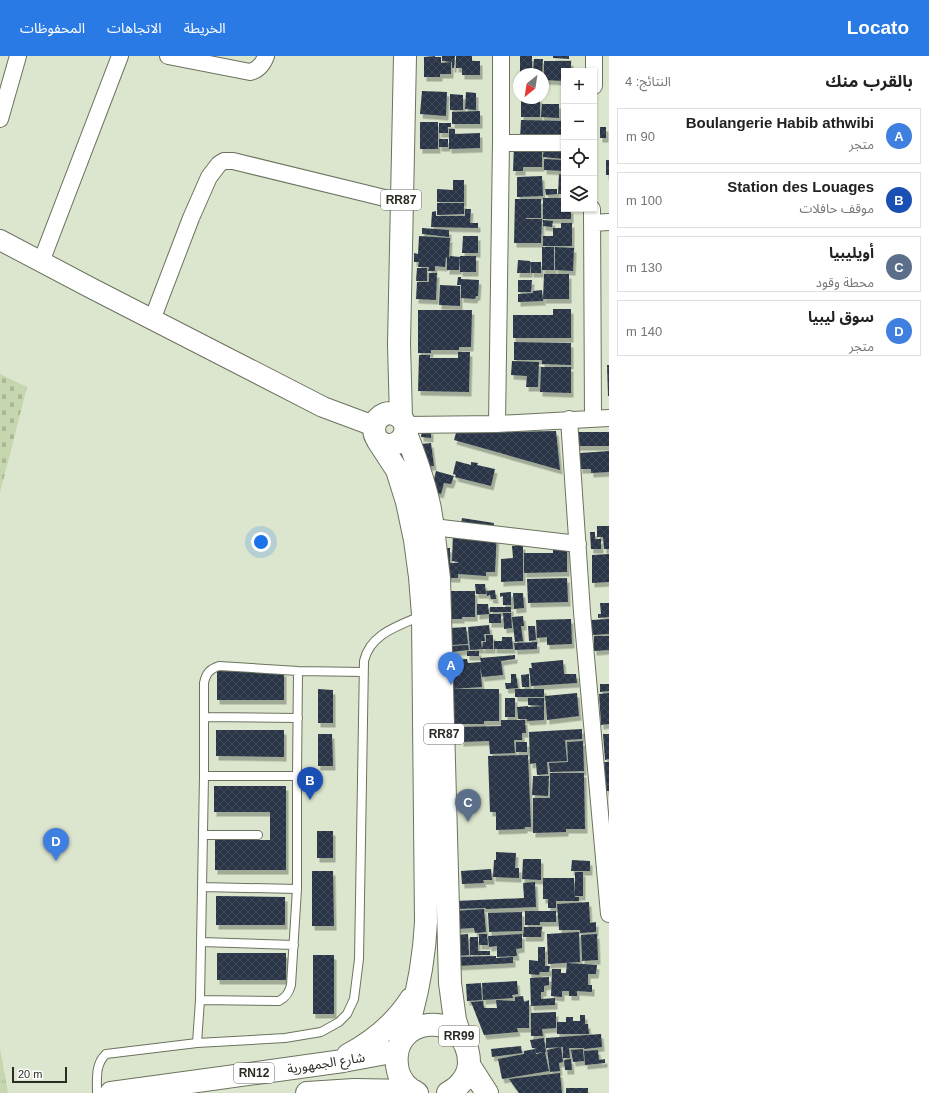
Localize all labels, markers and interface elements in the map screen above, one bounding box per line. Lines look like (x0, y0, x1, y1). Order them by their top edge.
text: Locato (847, 17, 909, 38)
text: المحفوظات (20, 20, 85, 36)
text: الاتجاهات (107, 20, 162, 36)
text: الخريطة (184, 20, 226, 36)
north arrow (513, 68, 549, 104)
map controls (561, 68, 597, 212)
button: + (561, 68, 597, 104)
text: بالقرب منك (825, 72, 913, 91)
text: النتائج: 4 (625, 74, 671, 89)
button: − (561, 104, 597, 140)
text: Boulangerie Habib athwibi (686, 114, 874, 131)
text: 90 m (626, 129, 655, 144)
text: A (894, 129, 904, 144)
text: متجر (849, 137, 874, 152)
button: locate (561, 140, 597, 176)
button: layers (561, 176, 597, 212)
text: Station des Louages (727, 178, 874, 195)
road number: RR87 (381, 190, 421, 210)
text: 100 m (626, 193, 662, 208)
text: B (894, 193, 904, 208)
text: موقف حافلات (799, 201, 874, 216)
text: أويليبيا (829, 244, 874, 261)
text: 130 m (626, 260, 662, 275)
text: C (894, 260, 904, 275)
text: محطة وقود (816, 275, 874, 290)
text: سوق ليبيا (808, 308, 874, 325)
text: 140 m (626, 324, 662, 339)
text: D (894, 324, 904, 339)
text: متجر (849, 339, 874, 354)
your location (251, 532, 271, 552)
pin: A (438, 652, 464, 685)
road number: RR87 (424, 724, 464, 744)
pin: B (297, 767, 323, 800)
pin: C (455, 789, 481, 822)
pin: D (43, 828, 69, 861)
road number: RR99 (439, 1026, 479, 1046)
street label: شارع الجمهورية (286, 1049, 366, 1080)
road number: RN12 (234, 1063, 274, 1083)
scale bar (12, 1065, 67, 1084)
text: 20 m (18, 1068, 42, 1080)

